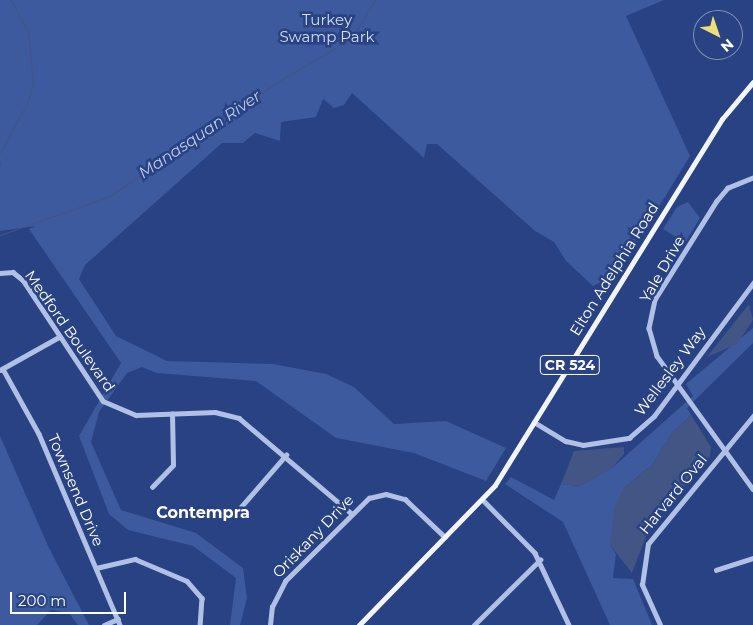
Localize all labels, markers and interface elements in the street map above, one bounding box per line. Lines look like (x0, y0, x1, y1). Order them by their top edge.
park label: Turkey Swamp Park (279, 10, 375, 45)
north arrow (693, 10, 743, 60)
text: N (717, 35, 737, 56)
water label: Manasquan River (135, 87, 265, 183)
street label: Elton Adelphia Road (566, 199, 662, 339)
street label: Yale Drive (636, 233, 688, 305)
street label: Medford Boulevard (21, 267, 119, 395)
street label: Wellesley Way (631, 323, 709, 419)
road number: CR 524 (539, 354, 601, 376)
street label: Townsend Drive (44, 431, 108, 549)
street label: Harvard Oval (635, 451, 711, 537)
street label: Oriskany Drive (269, 491, 357, 581)
district label: Contempra (156, 503, 250, 523)
scale bar (12, 582, 129, 614)
text: 200 m (18, 591, 66, 610)

